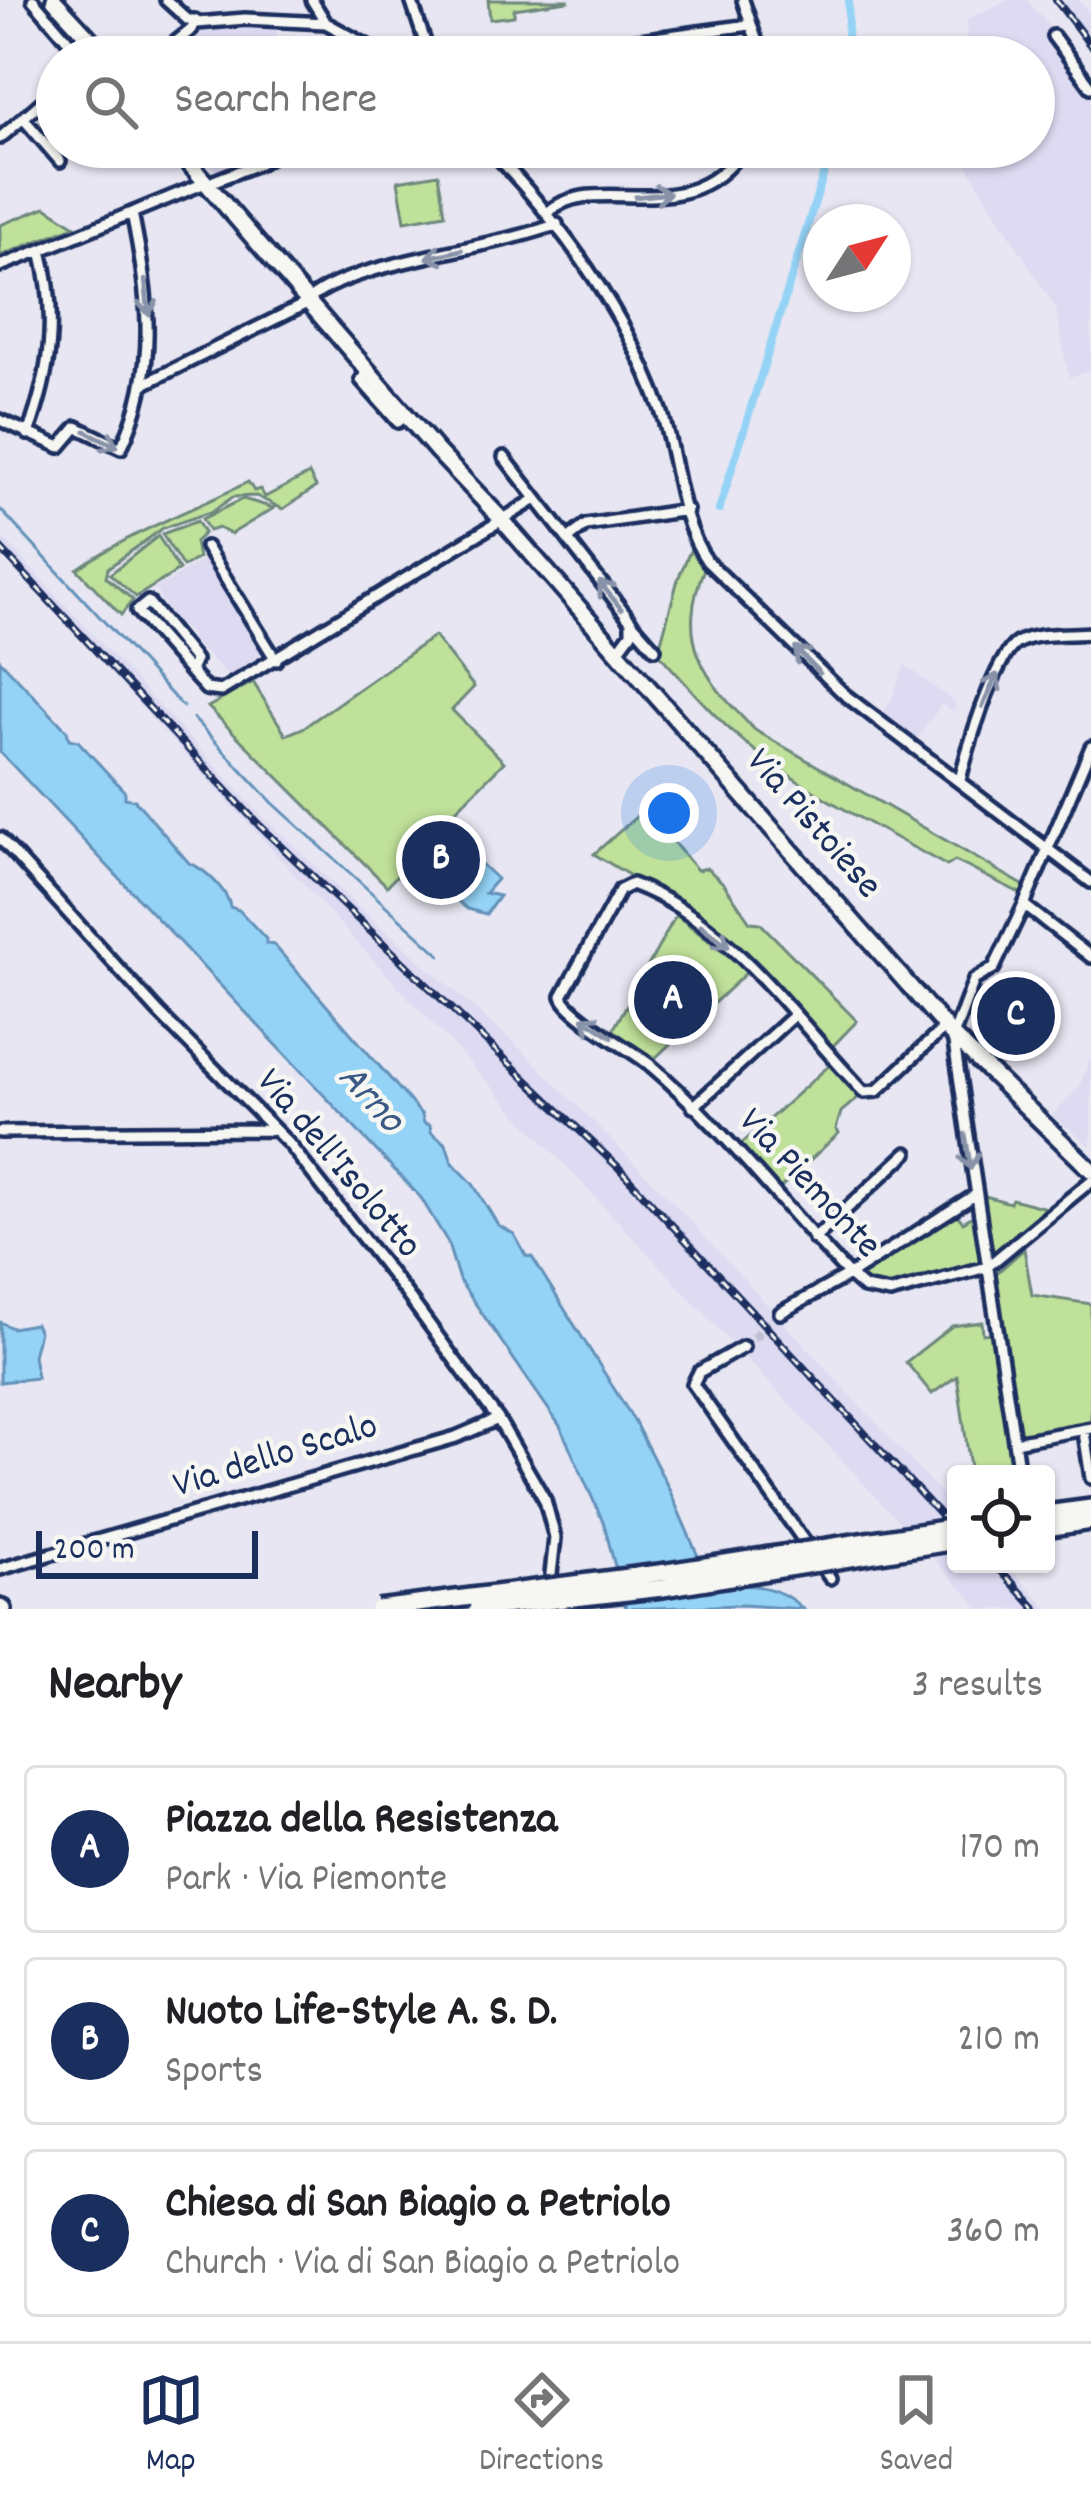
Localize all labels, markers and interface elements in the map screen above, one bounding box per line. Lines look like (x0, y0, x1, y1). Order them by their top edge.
search box (36, 36, 1055, 168)
icon: search (78, 69, 144, 135)
text: Search here (174, 70, 377, 134)
one-way arrow (633, 183, 672, 206)
north arrow (803, 204, 911, 312)
one-way arrow (425, 244, 463, 266)
one-way arrow (136, 278, 159, 317)
one-way arrow (84, 429, 120, 451)
one-way arrow (598, 579, 624, 611)
one-way arrow (794, 646, 822, 675)
one-way arrow (981, 673, 1003, 709)
street label: Via Pistoiese (731, 738, 893, 912)
your location (639, 783, 699, 843)
pin: B (402, 815, 480, 905)
one-way arrow (698, 923, 731, 948)
pin: A (634, 955, 712, 1045)
pin: C (977, 971, 1055, 1061)
one-way arrow (581, 1014, 615, 1039)
water label: Arno (321, 1051, 418, 1150)
street label: Via dell'Isolotto (241, 1058, 433, 1272)
street label: Via Piemonte (723, 1097, 893, 1273)
one-way arrow (958, 1132, 981, 1171)
street label: Via dello Scalo (167, 1401, 385, 1515)
map controls (947, 1465, 1055, 1573)
button: locate (947, 1465, 1055, 1573)
scale bar (36, 1525, 258, 1578)
text: 200 m (54, 1528, 135, 1575)
text: Nearby (48, 1651, 181, 1723)
text: 3 results (912, 1660, 1043, 1715)
text: Piazza della Resistenza (165, 1790, 557, 1854)
text: A (79, 1822, 101, 1877)
text: 170 m (960, 1822, 1040, 1877)
text: Park · Via Piemonte (165, 1854, 447, 1909)
text: Nuoto Life-Style A. S. D. (165, 1982, 557, 2046)
text: B (81, 2014, 99, 2069)
text: 210 m (957, 2014, 1040, 2069)
text: Sports (165, 2046, 263, 2101)
text: Chiesa di San Biagio a Petriolo (165, 2174, 671, 2238)
text: C (80, 2206, 100, 2261)
text: 360 m (947, 2206, 1040, 2261)
text: Church · Via di San Biagio a Petriolo (165, 2238, 680, 2293)
tab: Map (138, 2367, 204, 2486)
tab: Directions (479, 2367, 604, 2486)
tab: Saved (880, 2367, 953, 2486)

